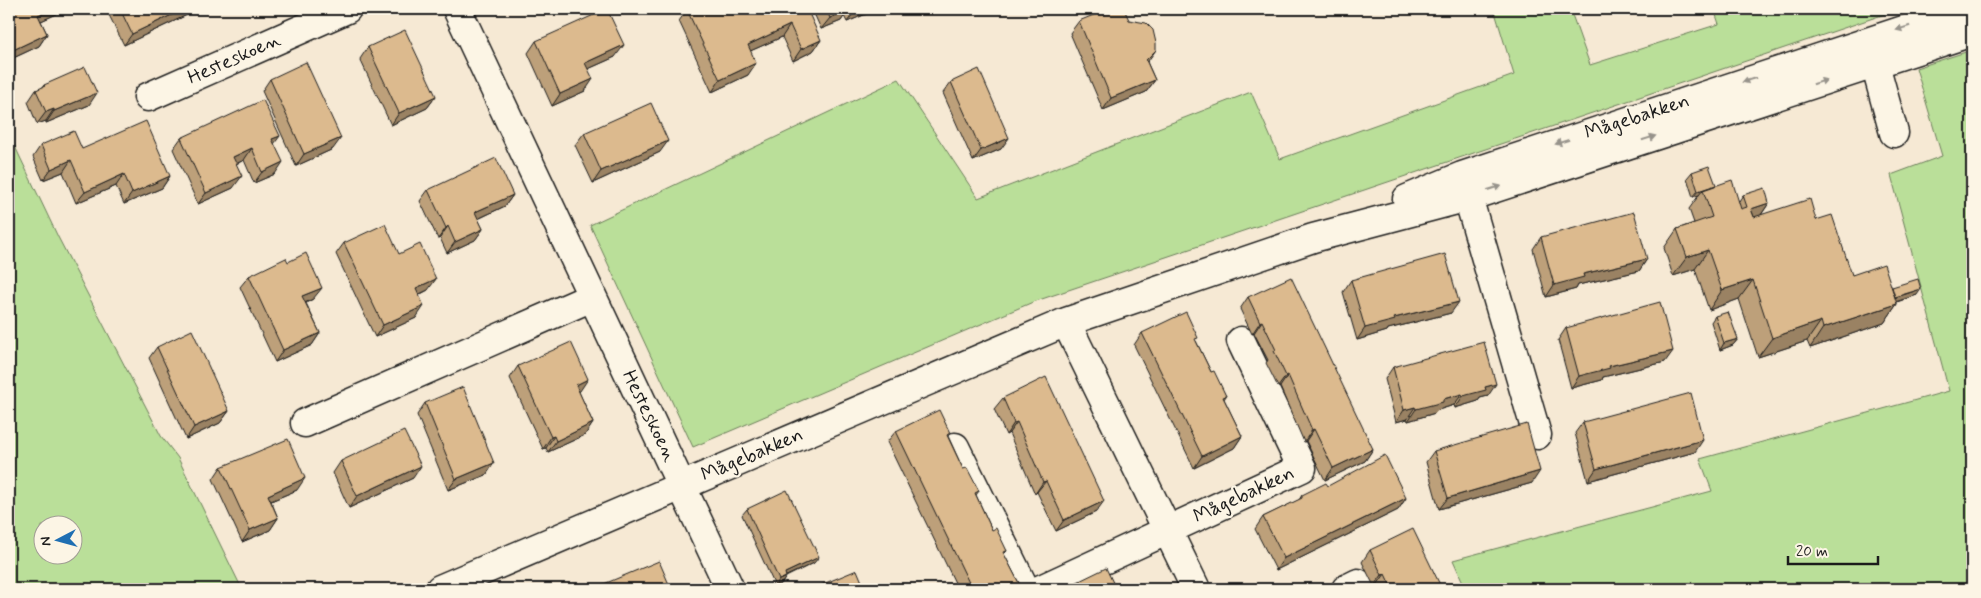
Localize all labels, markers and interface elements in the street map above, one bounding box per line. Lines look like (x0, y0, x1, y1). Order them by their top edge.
one-way arrow (1896, 25, 1911, 33)
street label: Hesteskoen (183, 26, 285, 91)
one-way arrow (1742, 77, 1757, 84)
one-way arrow (1813, 78, 1828, 86)
street label: Mågebakken (1581, 87, 1693, 147)
one-way arrow (1642, 134, 1657, 142)
one-way arrow (1554, 139, 1569, 147)
one-way arrow (1487, 184, 1502, 192)
street label: Hesteskoen (615, 366, 683, 467)
street label: Mågebakken (697, 421, 807, 489)
street label: Mågebakken (1189, 460, 1299, 530)
north arrow (32, 516, 82, 566)
scale bar (1788, 533, 1878, 565)
text: N (37, 536, 56, 547)
text: 20 m (1796, 542, 1828, 562)

